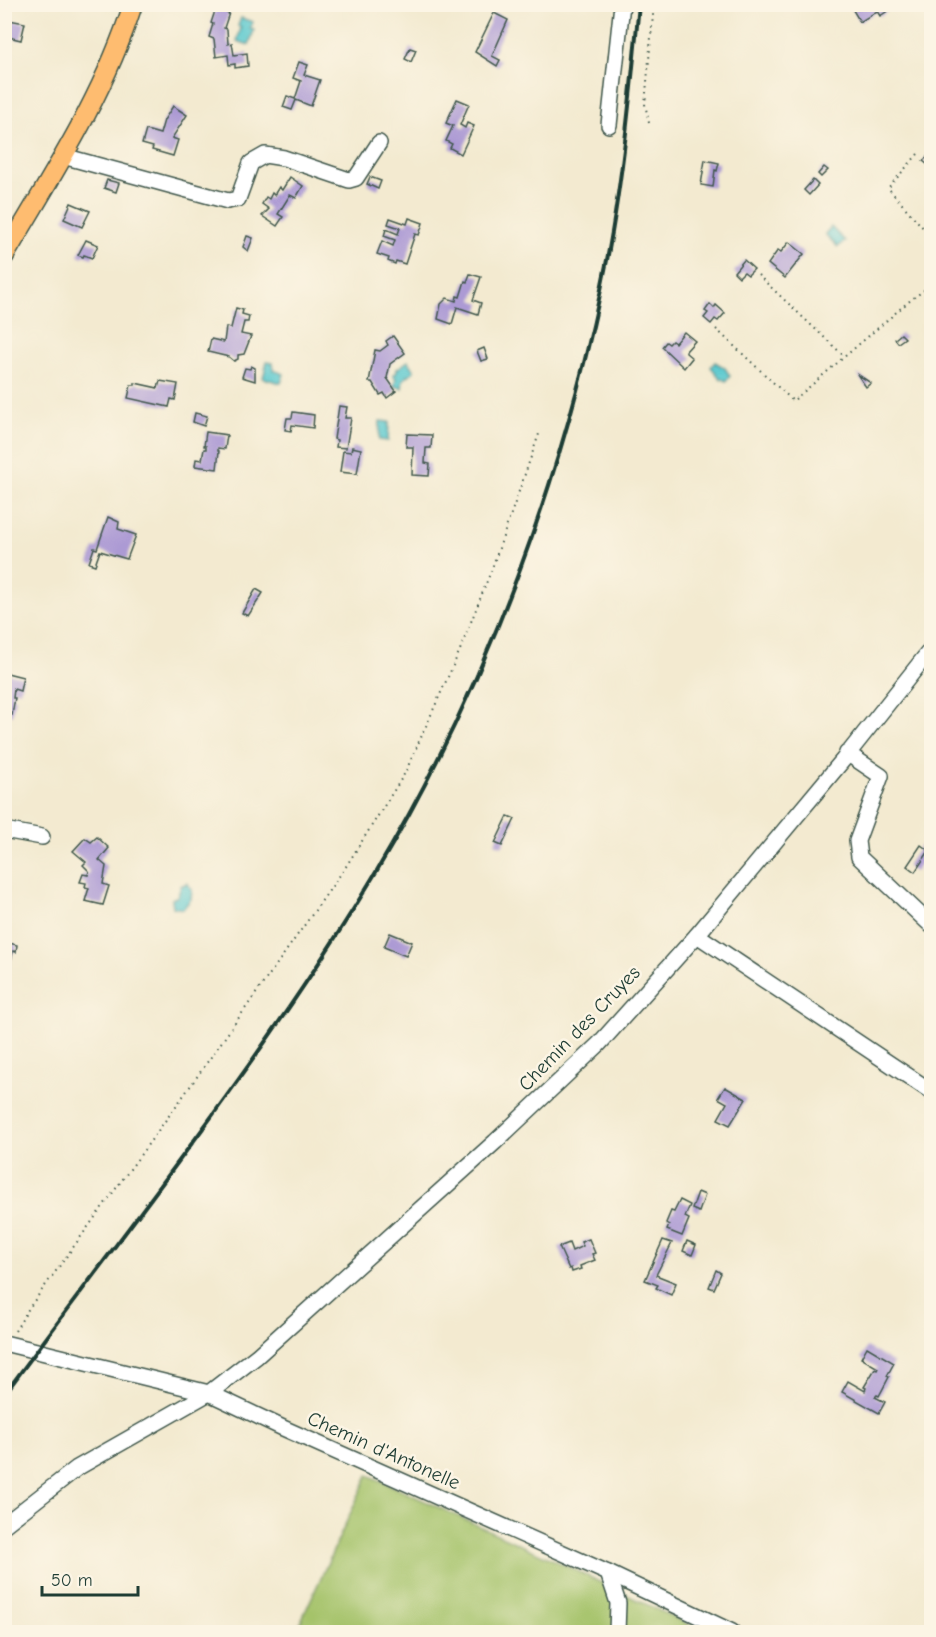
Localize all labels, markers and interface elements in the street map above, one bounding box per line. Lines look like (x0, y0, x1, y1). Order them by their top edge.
street label: Chemin des Cruyes (514, 961, 645, 1096)
street label: Chemin d'Antonelle (304, 1406, 464, 1494)
scale bar (42, 1559, 138, 1597)
text: 50 m (51, 1570, 93, 1591)

